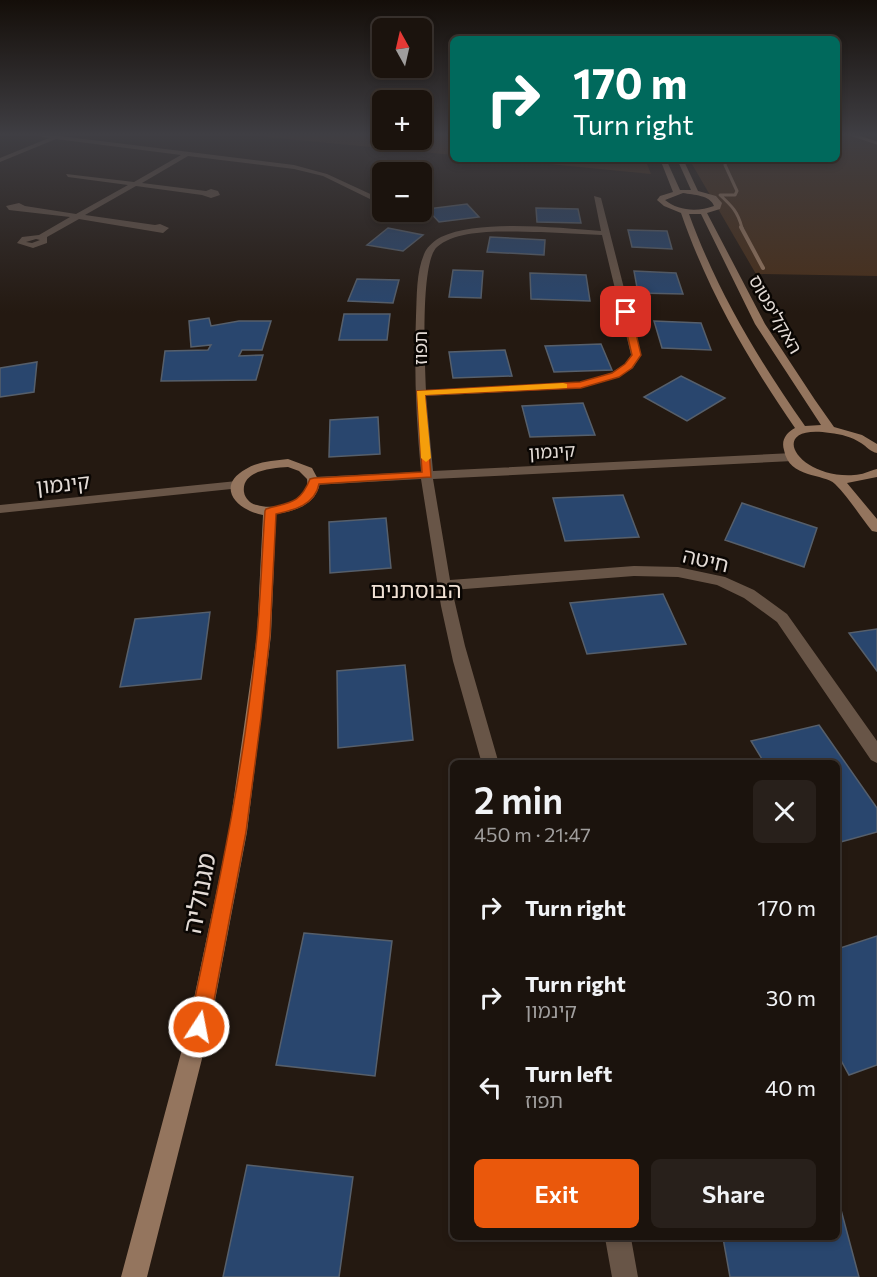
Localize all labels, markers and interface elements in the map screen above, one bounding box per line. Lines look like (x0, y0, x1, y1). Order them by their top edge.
north arrow (372, 18, 432, 78)
map controls (372, 18, 432, 222)
text: 170 m (573, 56, 687, 108)
icon: right (474, 60, 552, 138)
button: + (372, 90, 432, 150)
text: Turn right (573, 108, 693, 141)
button: − (372, 162, 432, 222)
street label: האקליפטוס (745, 271, 807, 357)
pin (600, 286, 651, 337)
icon: arrive (609, 295, 642, 328)
street label: תפוז (409, 331, 431, 365)
street label: קינמון (528, 439, 576, 463)
street label: קינמון (35, 468, 91, 498)
street label: חיטה (681, 542, 731, 576)
district label: הבוסתנים (371, 576, 461, 603)
text: 2 min (474, 777, 563, 821)
button: close (753, 780, 816, 843)
text: 450 m · 21:47 (474, 822, 591, 846)
street label: מגנוליה (175, 850, 221, 936)
icon: right (474, 891, 507, 924)
text: Turn right (525, 894, 626, 921)
text: 170 m (757, 894, 816, 921)
text: Turn right (525, 970, 626, 997)
icon: right (474, 981, 507, 1014)
text: 30 m (766, 984, 816, 1011)
position arrow (167, 995, 231, 1059)
text: קינמון (525, 998, 577, 1022)
text: Turn left (525, 1060, 612, 1087)
icon: left (474, 1071, 507, 1104)
text: 40 m (765, 1074, 816, 1101)
text: תפוז (525, 1088, 563, 1112)
button: Exit (474, 1159, 639, 1228)
button: Share (651, 1159, 816, 1228)

